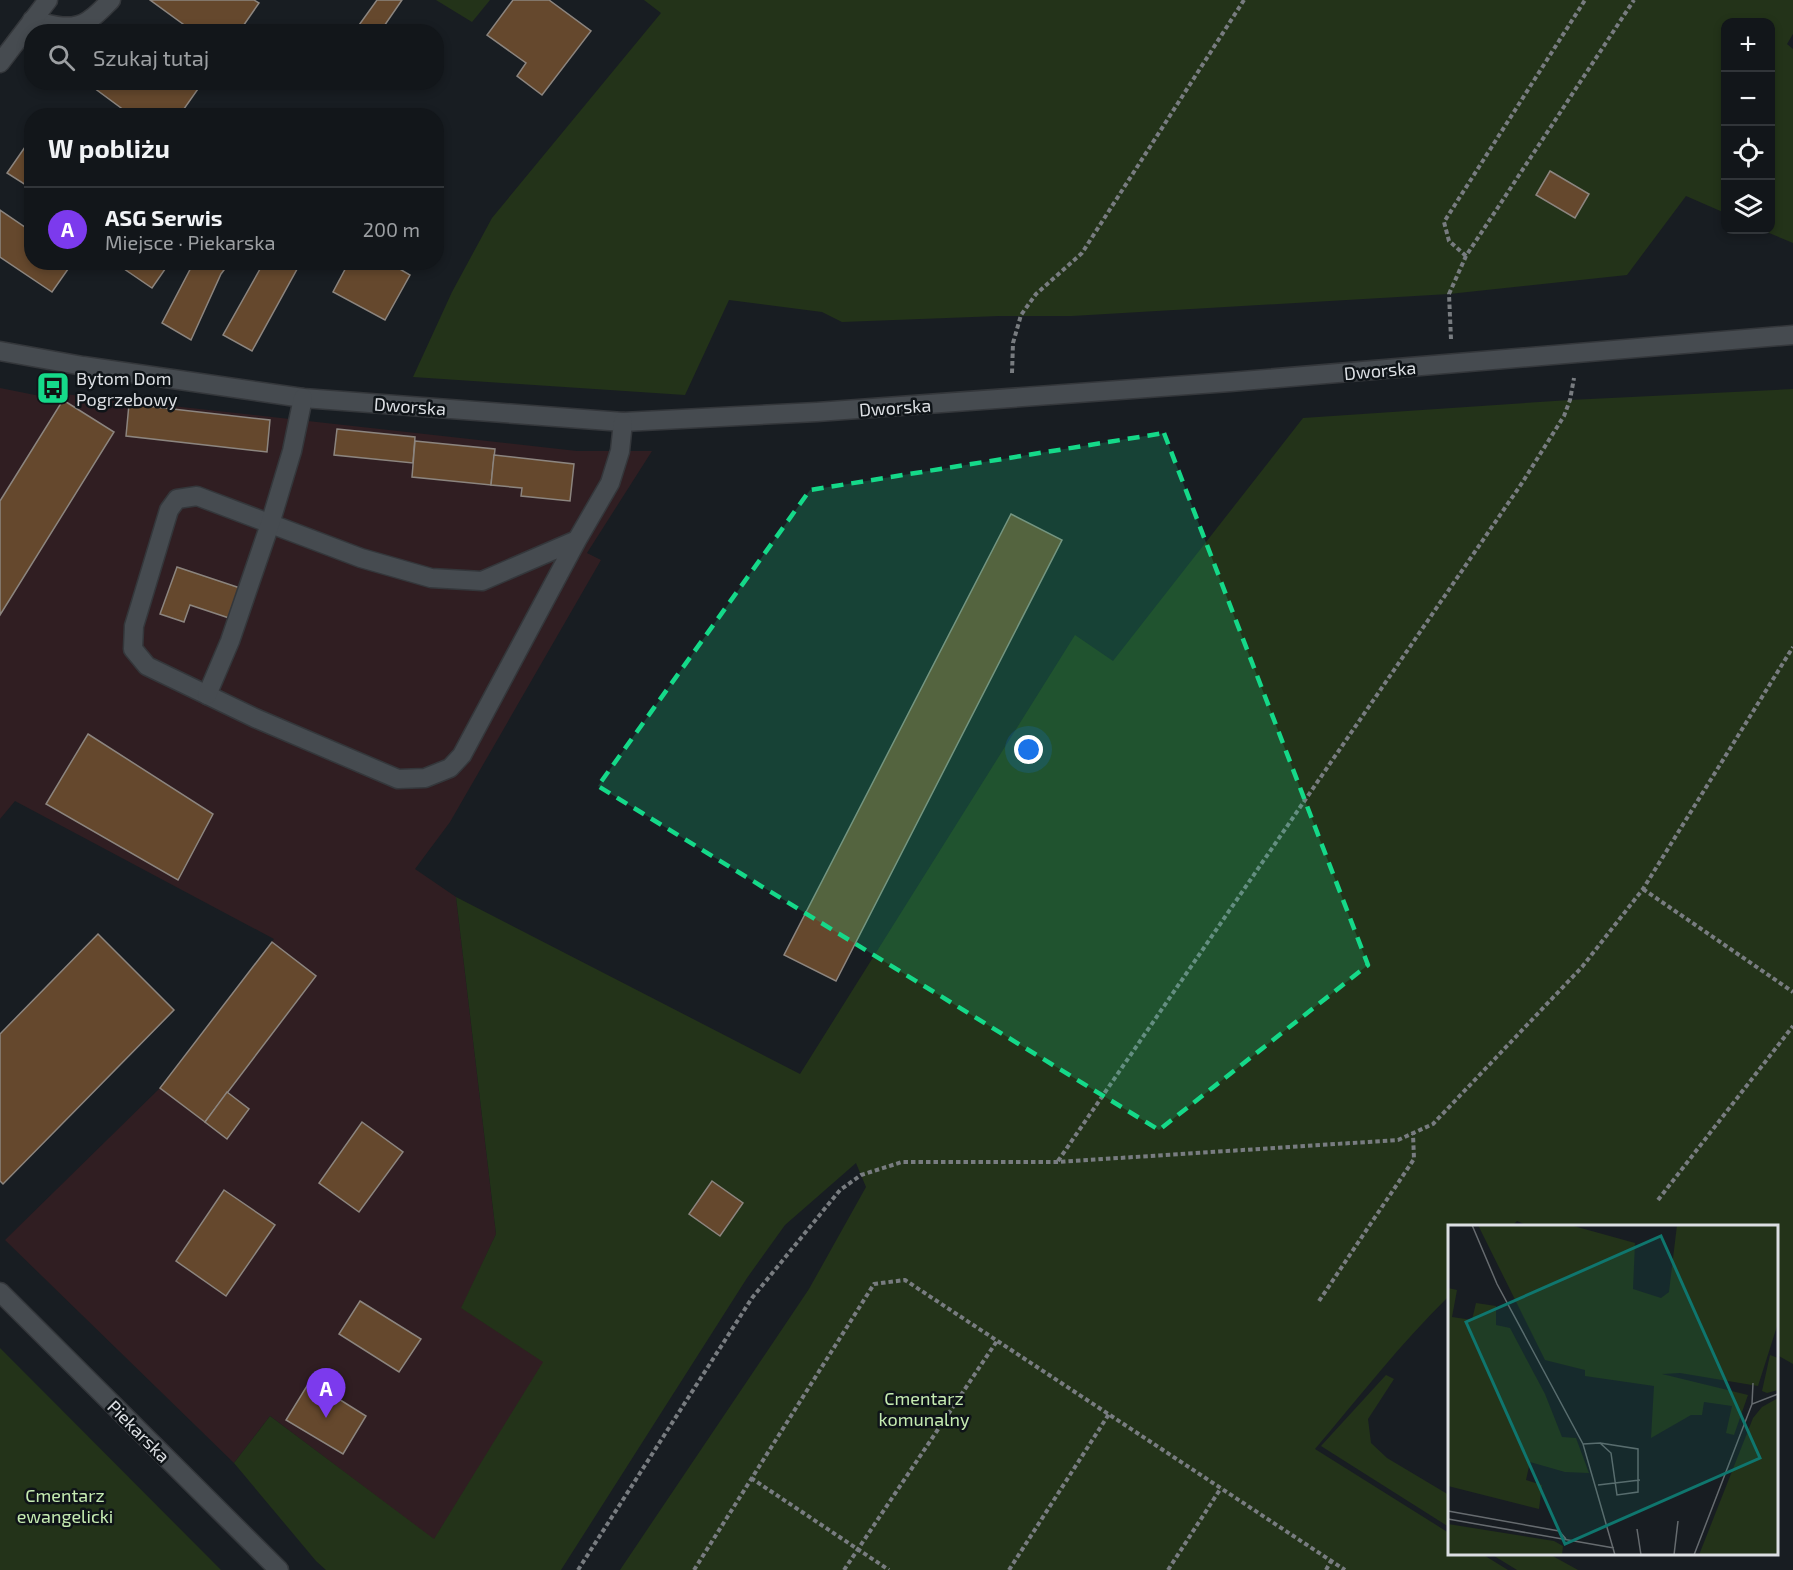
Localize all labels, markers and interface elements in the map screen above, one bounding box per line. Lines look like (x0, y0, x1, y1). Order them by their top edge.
map controls (1721, 18, 1775, 234)
button: + (1721, 18, 1775, 72)
search box (24, 24, 444, 90)
icon: search (45, 41, 78, 74)
text: Szukaj tutaj (93, 44, 209, 70)
button: − (1721, 72, 1775, 126)
button: locate (1721, 126, 1775, 180)
text: W pobliżu (48, 132, 170, 163)
button: layers (1721, 180, 1775, 234)
text: ASG Serwis (105, 204, 222, 230)
text: A (61, 217, 74, 241)
text: 200 m (363, 217, 420, 241)
text: Miejsce · Piekarska (105, 230, 275, 254)
street label: Dworska (1343, 356, 1417, 384)
place label: Bytom Dom Pogrzebowy (76, 367, 178, 410)
bus stop icon: Bytom Dom Pogrzebowy (35, 370, 71, 406)
street label: Dworska (373, 393, 447, 419)
street label: Dworska (858, 394, 932, 420)
your location (1014, 735, 1043, 764)
inset map (1448, 1225, 1778, 1555)
pin: A (306, 1368, 346, 1418)
park label: Cmentarz komunalny (879, 1387, 970, 1430)
street label: Piekarska (103, 1395, 175, 1467)
park label: Cmentarz ewangelicki (17, 1484, 113, 1527)

